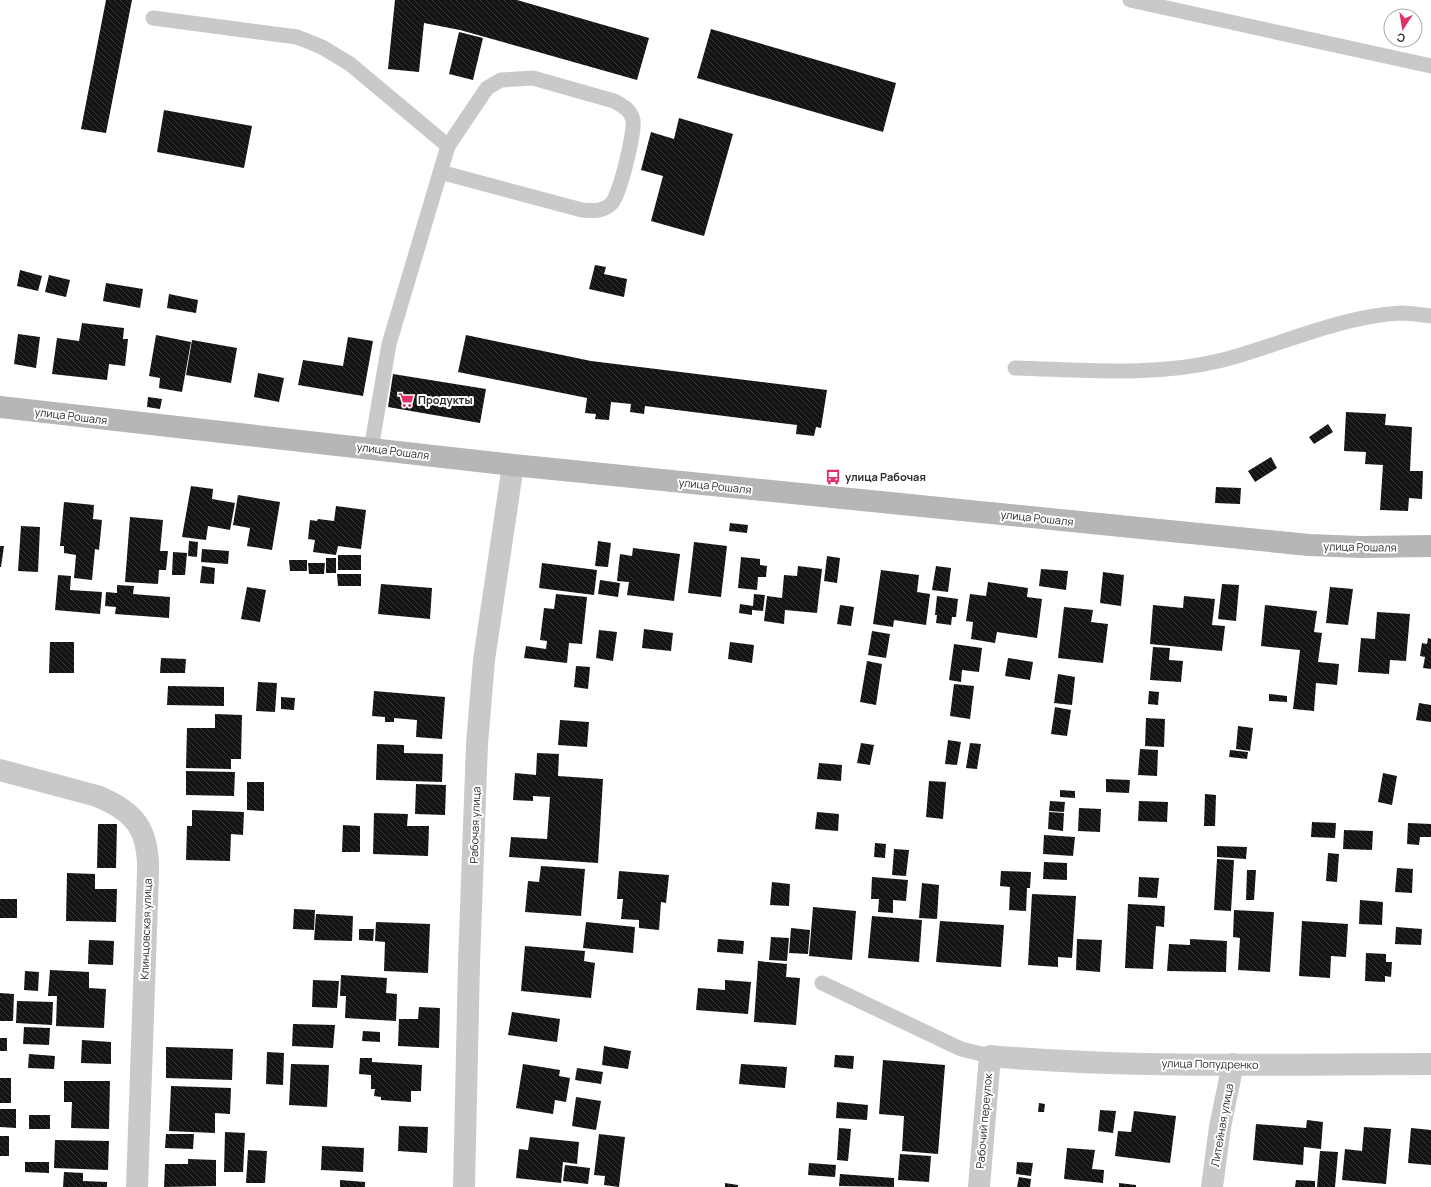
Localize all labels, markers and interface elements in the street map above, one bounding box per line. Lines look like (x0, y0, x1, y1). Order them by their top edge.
north arrow (1383, 8, 1423, 48)
text: С (1395, 30, 1406, 46)
supermarket icon: Продукты (397, 391, 415, 409)
place label: Продукты (418, 392, 473, 407)
street label: улица Рошаля (34, 404, 108, 427)
street label: улица Рошаля (356, 439, 430, 462)
bus stop icon: улица Рабочая (824, 468, 842, 486)
place label: улица Рабочая (845, 469, 926, 484)
street label: улица Рошаля (678, 474, 752, 497)
street label: улица Рошаля (1000, 506, 1074, 529)
street label: улица Рошаля (1323, 538, 1397, 555)
street label: Рабочая улица (466, 786, 483, 864)
street label: Клинцовская улица (136, 878, 155, 980)
street label: улица Попудренко (1161, 1055, 1259, 1072)
street label: Рабочий переулок (972, 1072, 995, 1169)
street label: Литейная улица (1207, 1082, 1236, 1168)

